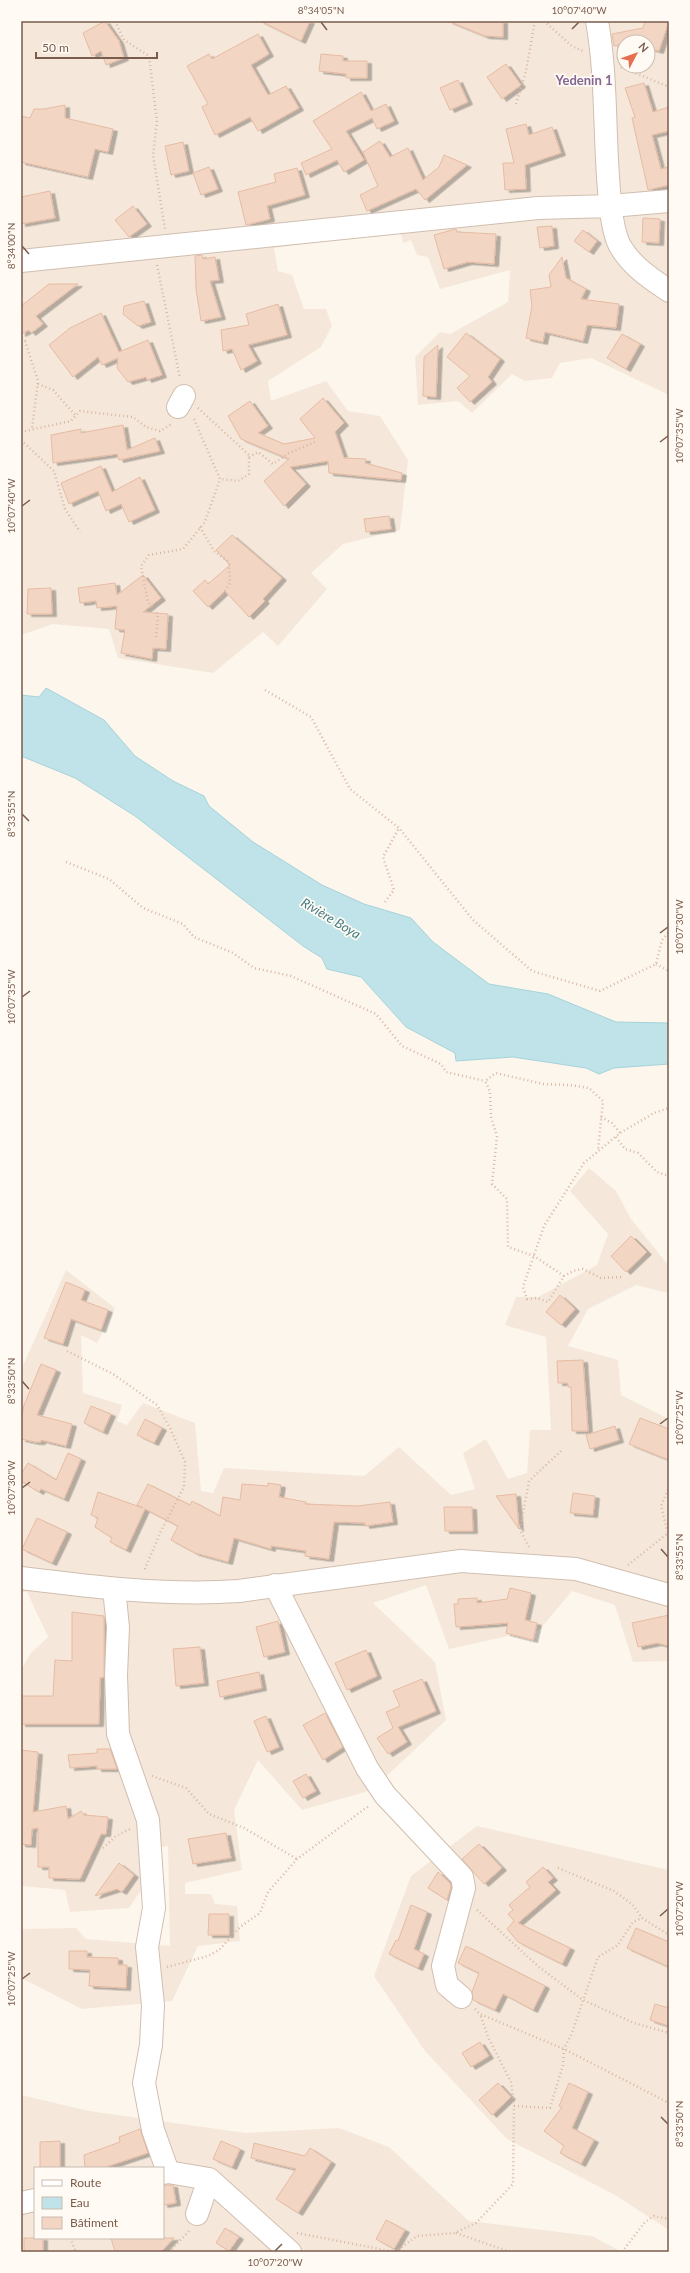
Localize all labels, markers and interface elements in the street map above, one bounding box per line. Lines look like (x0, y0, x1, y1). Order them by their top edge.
text: 8°34'05"N (298, 4, 344, 16)
text: 10°07'40"W (551, 4, 607, 16)
scale bar (36, 34, 157, 60)
north arrow (616, 34, 656, 74)
text: 50 m (42, 40, 69, 55)
text: N (636, 40, 652, 55)
district label: Yedenin 1 (555, 72, 612, 88)
text: 8°34'00"N (5, 223, 17, 269)
text: 10°07'35"W (673, 408, 685, 464)
text: 10°07'40"W (5, 478, 17, 534)
text: 8°33'55"N (5, 791, 17, 837)
water label: Rivière Boya (298, 894, 364, 942)
text: 10°07'30"W (673, 899, 685, 955)
text: 10°07'35"W (5, 969, 17, 1025)
text: 8°33'50"N (5, 1358, 17, 1404)
text: 10°07'25"W (673, 1390, 685, 1446)
text: 10°07'30"W (5, 1460, 17, 1516)
text: 8°33'55"N (673, 1534, 685, 1580)
text: 10°07'20"W (673, 1881, 685, 1937)
text: 10°07'25"W (5, 1951, 17, 2007)
text: 8°33'50"N (673, 2101, 685, 2147)
legend (34, 2167, 164, 2239)
text: Route (70, 2175, 101, 2190)
text: Eau (70, 2195, 90, 2210)
text: Bâtiment (70, 2215, 119, 2230)
text: 10°07'20"W (247, 2256, 303, 2268)

